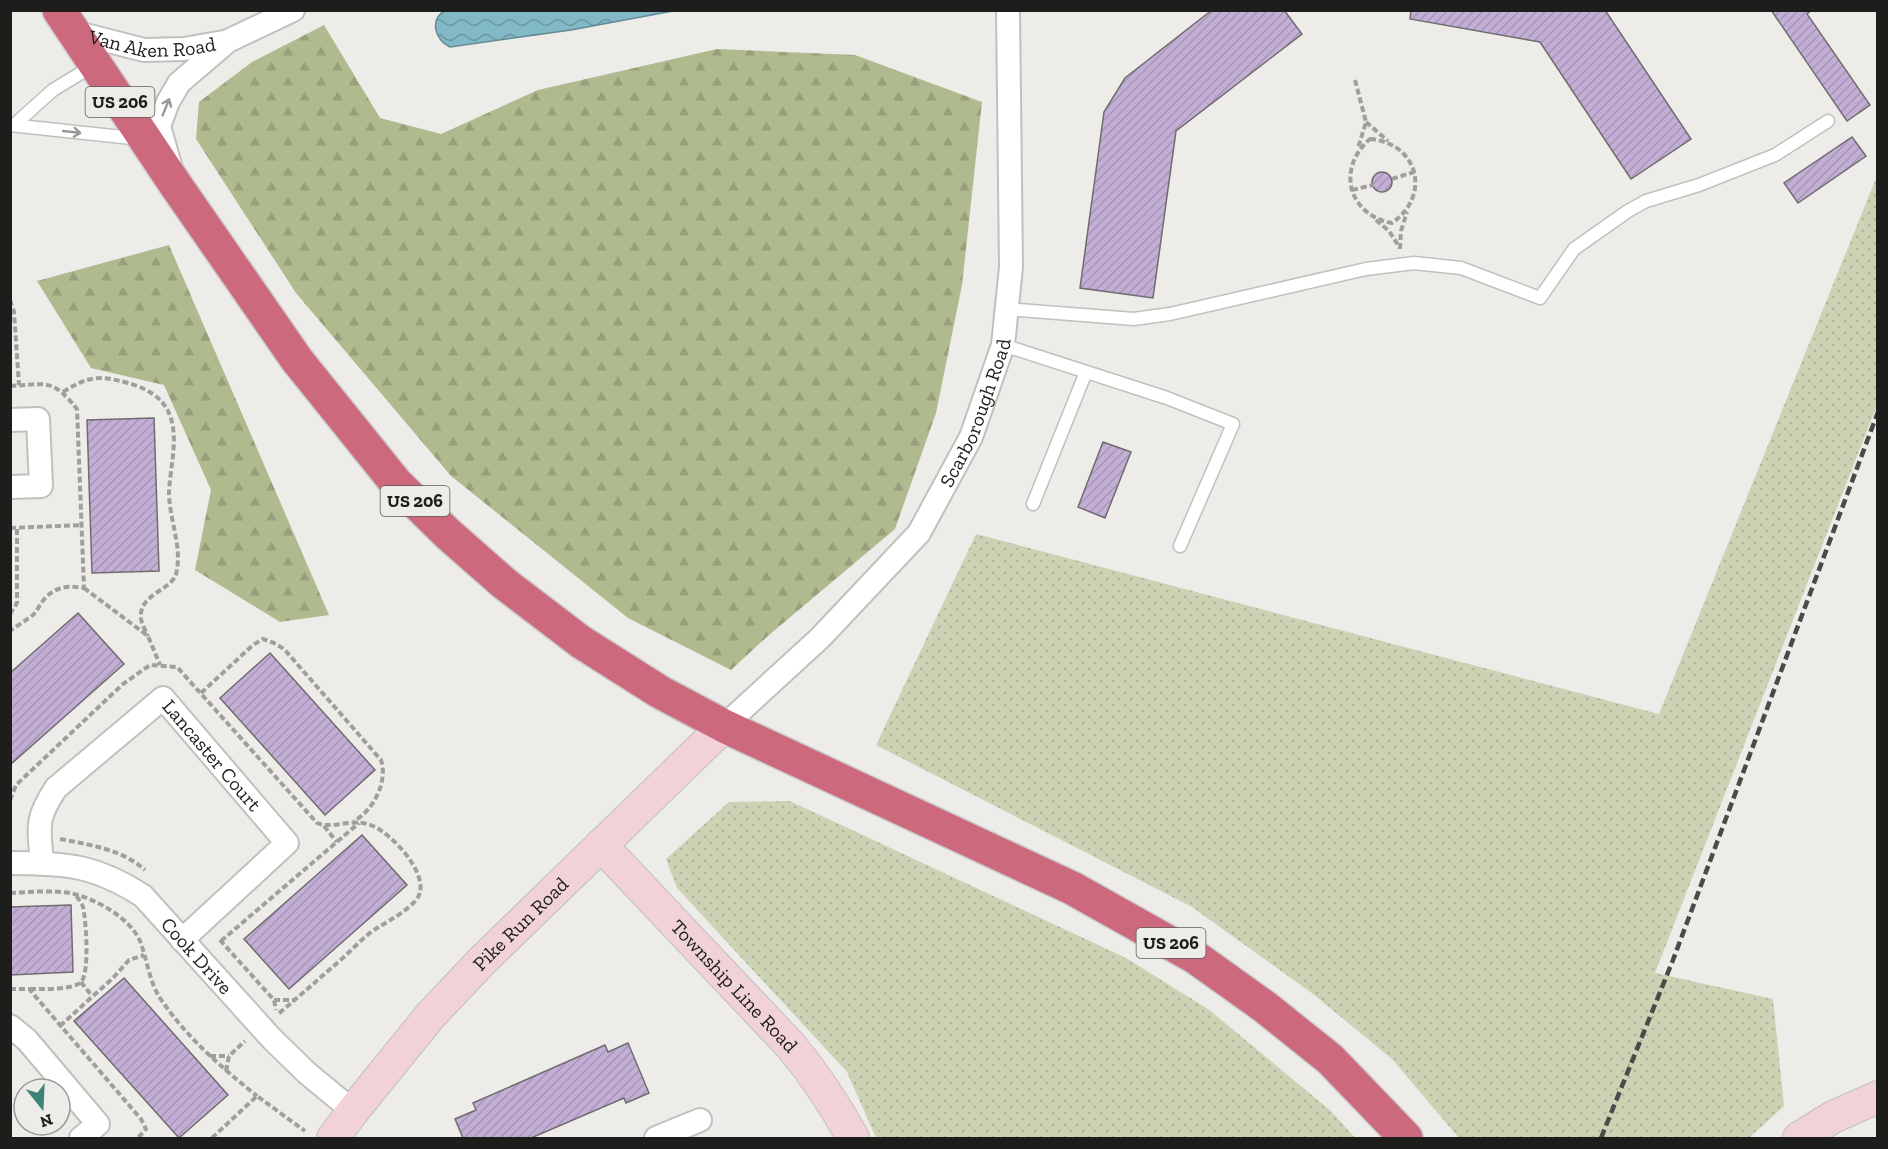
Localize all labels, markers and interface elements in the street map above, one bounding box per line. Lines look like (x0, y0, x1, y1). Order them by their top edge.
street label: Van Aken Road (85, 24, 217, 63)
road number: US 206 (86, 87, 154, 117)
one-way arrow (161, 99, 172, 117)
one-way arrow (62, 126, 81, 137)
street label: Scarborough Road (934, 338, 1016, 491)
road number: US 206 (380, 486, 450, 516)
street label: Lancaster Court (158, 694, 267, 816)
street label: Pike Run Road (467, 872, 573, 975)
street label: Cook Drive (156, 912, 238, 999)
street label: Township Line Road (666, 914, 803, 1057)
road number: US 206 (1136, 928, 1206, 958)
north arrow (12, 1077, 72, 1137)
text: N (38, 1110, 55, 1132)

